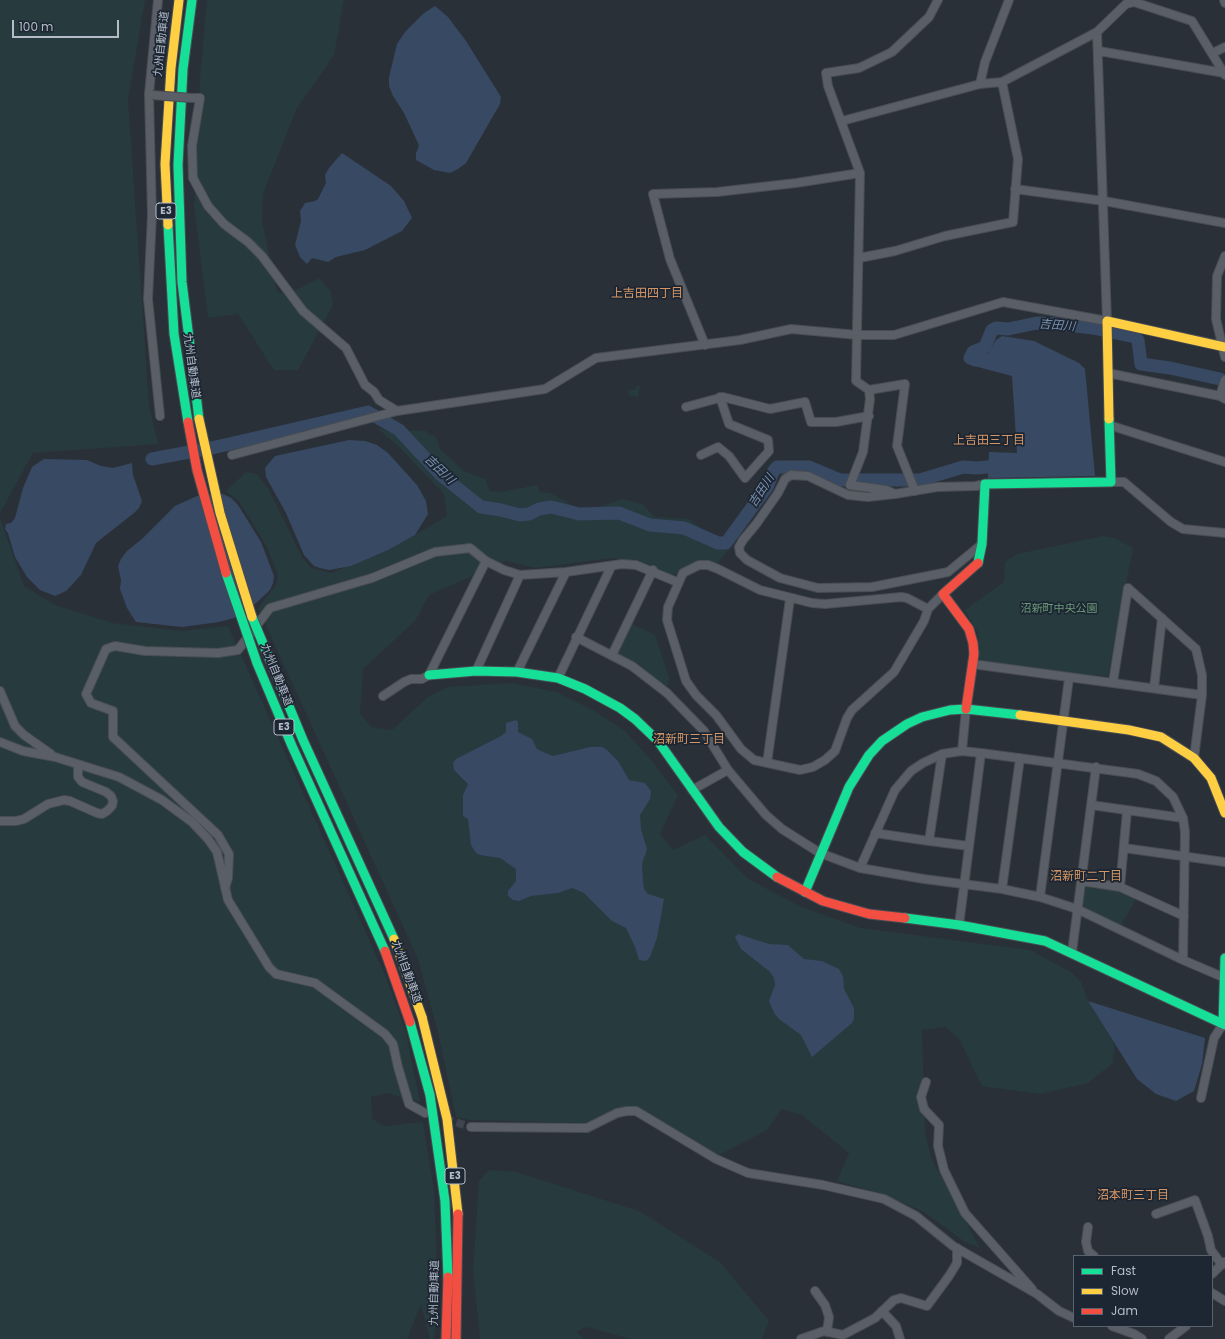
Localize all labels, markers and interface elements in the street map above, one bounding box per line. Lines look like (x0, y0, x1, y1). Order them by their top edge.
street label: 九州自動車道 (152, 10, 172, 78)
scale bar (14, 12, 121, 38)
text: 100 m (19, 18, 53, 35)
road number: E3 (156, 203, 176, 219)
district label: 上吉田四丁目 (611, 287, 683, 301)
water label: 吉田川 (1038, 317, 1076, 335)
street label: 九州自動車道 (180, 332, 202, 400)
district label: 上吉田三丁目 (953, 434, 1025, 448)
water label: 吉田川 (421, 452, 457, 488)
water label: 吉田川 (746, 472, 778, 510)
park label: 沼新町中央公園 (1021, 602, 1097, 616)
street label: 九州自動車道 (258, 642, 294, 708)
road number: E3 (274, 719, 294, 735)
district label: 沼新町三丁目 (653, 733, 725, 747)
district label: 沼新町二丁目 (1050, 870, 1122, 884)
street label: 九州自動車道 (389, 939, 423, 1005)
road number: E3 (445, 1168, 465, 1184)
district label: 沼本町三丁目 (1097, 1189, 1169, 1203)
legend (1073, 1255, 1213, 1327)
street label: 九州自動車道 (428, 1260, 442, 1326)
text: Fast (1111, 1262, 1136, 1279)
text: Slow (1111, 1282, 1139, 1299)
text: Jam (1111, 1302, 1138, 1319)

